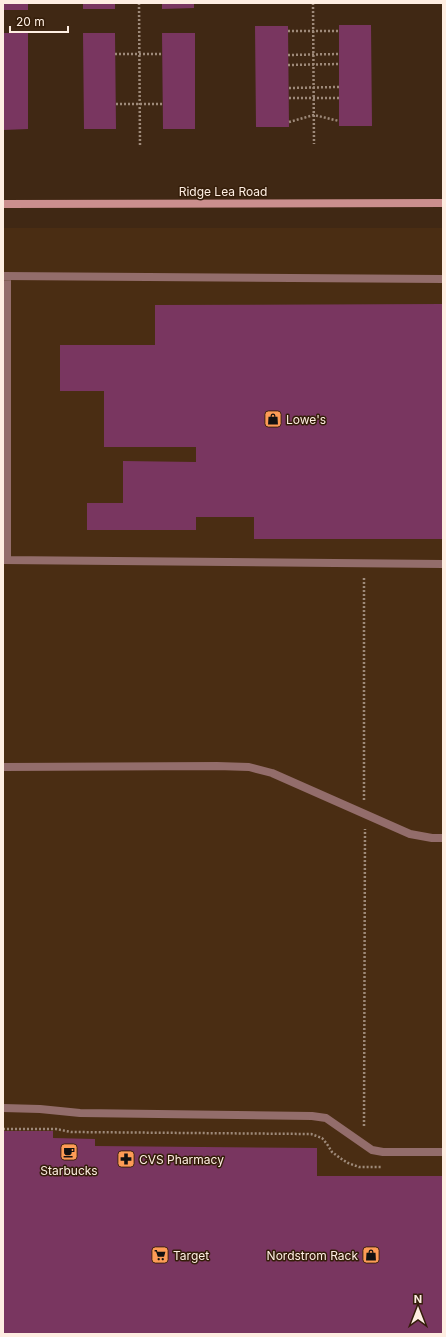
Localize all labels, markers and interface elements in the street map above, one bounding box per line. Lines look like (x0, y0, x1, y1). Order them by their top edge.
scale bar (10, 8, 68, 34)
text: 20 m (16, 14, 45, 29)
street label: Ridge Lea Road (179, 184, 267, 199)
shop icon: Lowe's (263, 409, 283, 429)
place label: Lowe's (286, 412, 326, 427)
cafe icon: Starbucks (59, 1142, 79, 1162)
pharmacy icon: CVS Pharmacy (116, 1149, 136, 1169)
place label: CVS Pharmacy (139, 1152, 224, 1167)
place label: Starbucks (40, 1163, 98, 1178)
supermarket icon: Target (150, 1245, 170, 1265)
shop icon: Nordstrom Rack (361, 1245, 381, 1265)
place label: Target (173, 1248, 209, 1263)
place label: Nordstrom Rack (267, 1248, 358, 1263)
north arrow (398, 1289, 438, 1329)
text: N (414, 1292, 422, 1306)

